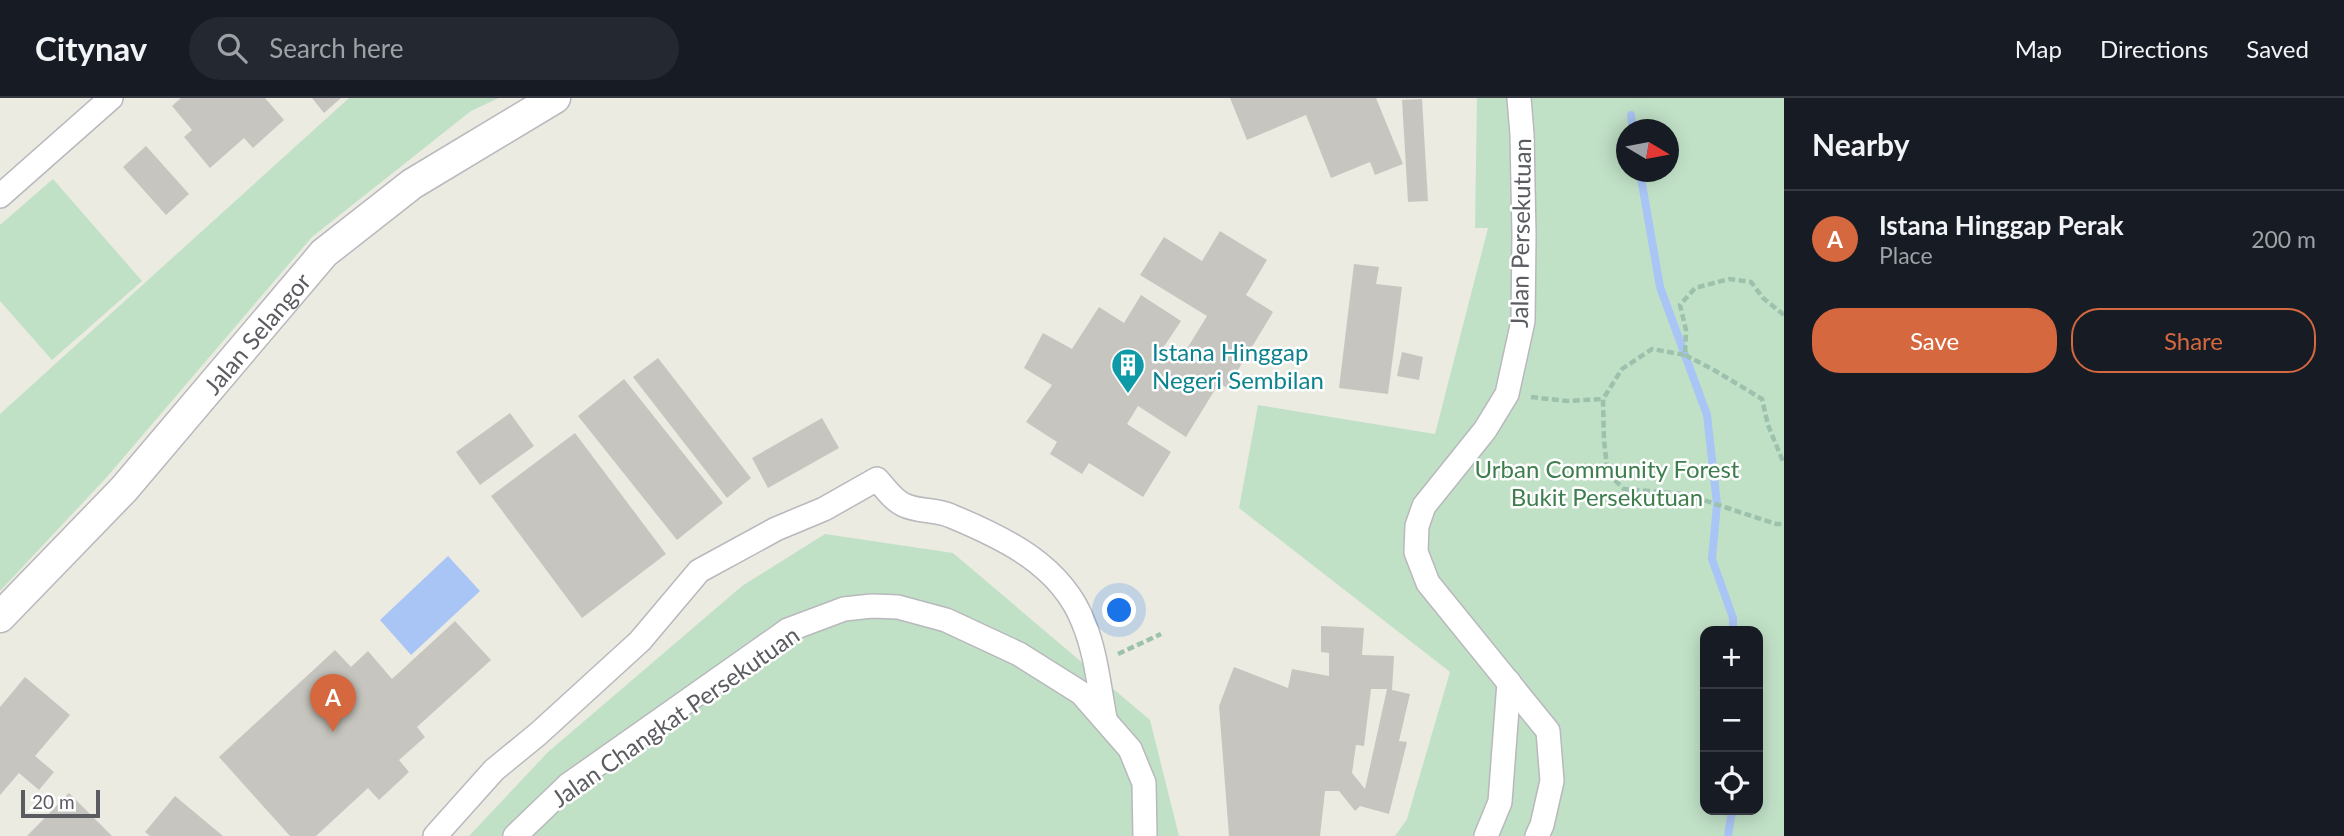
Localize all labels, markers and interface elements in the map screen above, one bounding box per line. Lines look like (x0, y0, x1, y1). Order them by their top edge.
search box (189, 17, 679, 80)
text: Citynav (35, 28, 147, 68)
icon: search (213, 29, 251, 67)
text: Search here (269, 32, 403, 64)
text: Map (2015, 34, 2062, 63)
text: Directions (2100, 34, 2208, 63)
text: Saved (2246, 34, 2309, 63)
north arrow (1616, 119, 1679, 182)
text: Nearby (1812, 126, 1910, 162)
street label: Jalan Persekutuan (1504, 138, 1536, 328)
text: Istana Hinggap Perak (1879, 209, 2124, 241)
text: A (1827, 225, 1843, 253)
text: 200 m (2251, 225, 2316, 253)
text: Place (1879, 241, 1933, 269)
street label: Jalan Selangor (197, 266, 316, 399)
button: Save (1812, 308, 2057, 373)
button: Share (2071, 308, 2316, 373)
place label: Istana Hinggap Negeri Sembilan (1152, 337, 1324, 394)
building icon: Istana Hinggap Negeri Sembilan (1109, 346, 1147, 395)
park label: Urban Community Forest Bukit Persekutuan (1475, 454, 1740, 511)
your location (1102, 593, 1136, 627)
street label: Jalan Changkat Persekutuan (546, 619, 804, 813)
map controls (1700, 626, 1763, 815)
button: + (1700, 626, 1763, 689)
pin: A (310, 674, 356, 732)
button: − (1700, 689, 1763, 752)
button: locate (1700, 752, 1763, 815)
scale bar (21, 787, 100, 819)
text: 20 m (32, 790, 75, 813)

